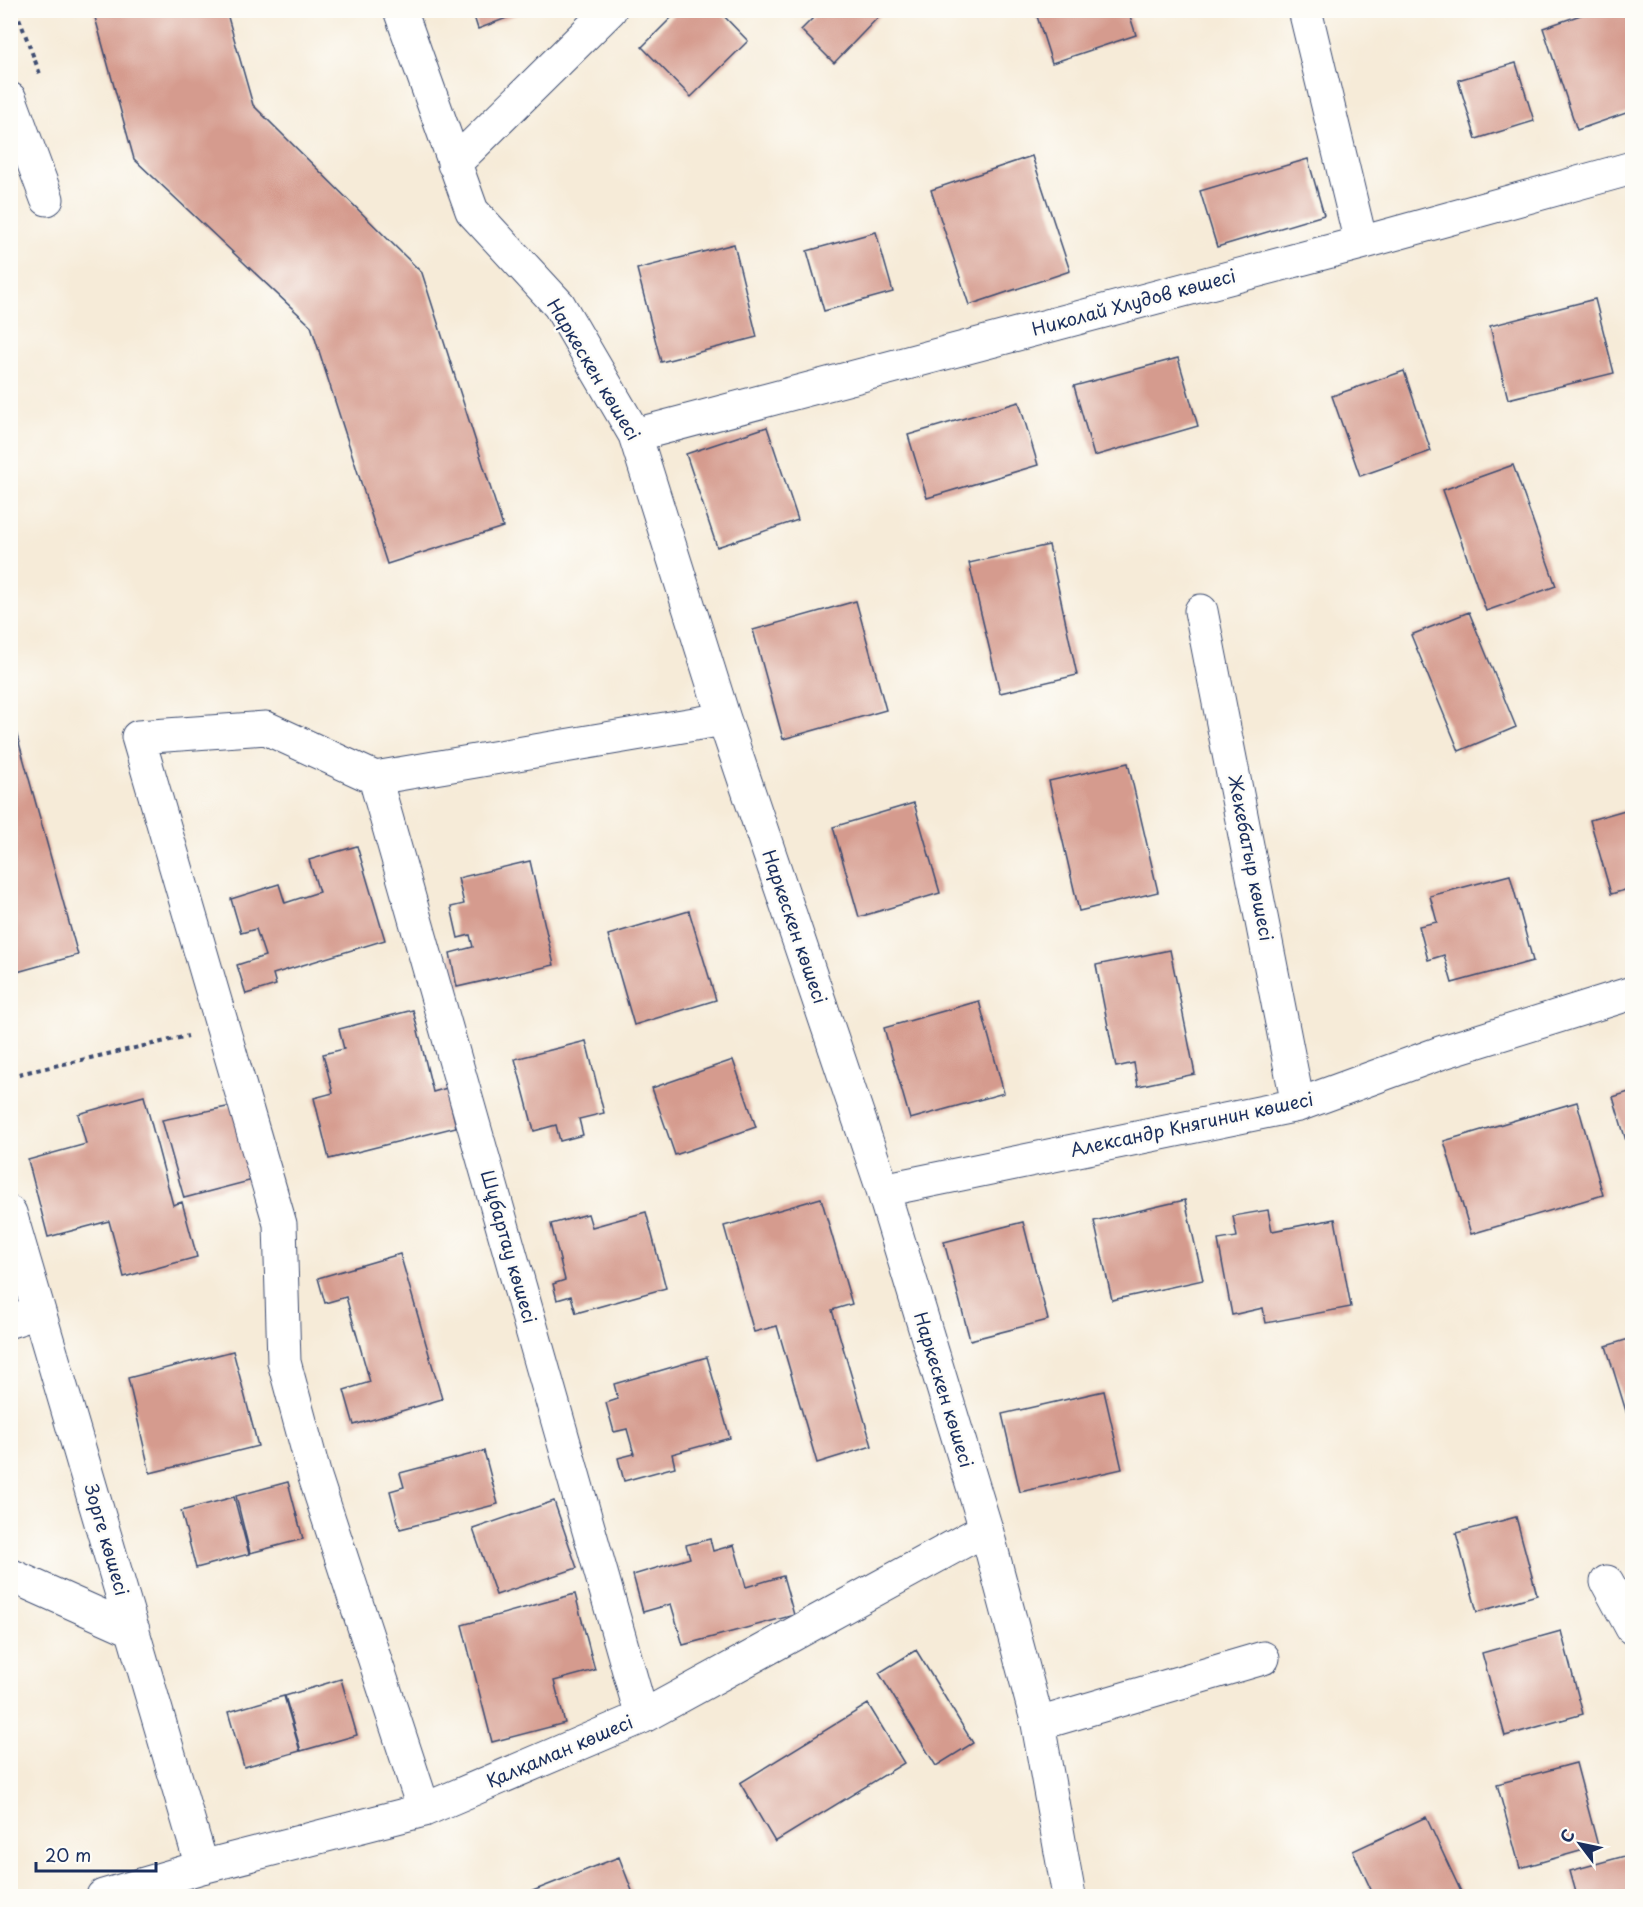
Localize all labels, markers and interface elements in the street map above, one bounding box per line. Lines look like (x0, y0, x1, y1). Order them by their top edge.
street label: Николай Хлудов көшесі (1029, 261, 1239, 342)
street label: Наркескен көшесі (541, 293, 647, 445)
street label: Жекебатыр көшесі (1222, 772, 1281, 943)
street label: Наркескен көшесі (756, 846, 834, 1007)
street label: Александр Княгинин көшесі (1068, 1085, 1316, 1162)
street label: Шұбартау көшесі (475, 1167, 544, 1326)
street label: Наркескен көшесі (908, 1308, 981, 1471)
street label: Зорге көшесі (79, 1480, 136, 1599)
street label: Қалқаман көшесі (482, 1708, 637, 1794)
north arrow (1550, 1814, 1610, 1874)
text: С (1553, 1824, 1580, 1847)
scale bar (36, 1835, 156, 1873)
text: 20 m (45, 1841, 91, 1868)

